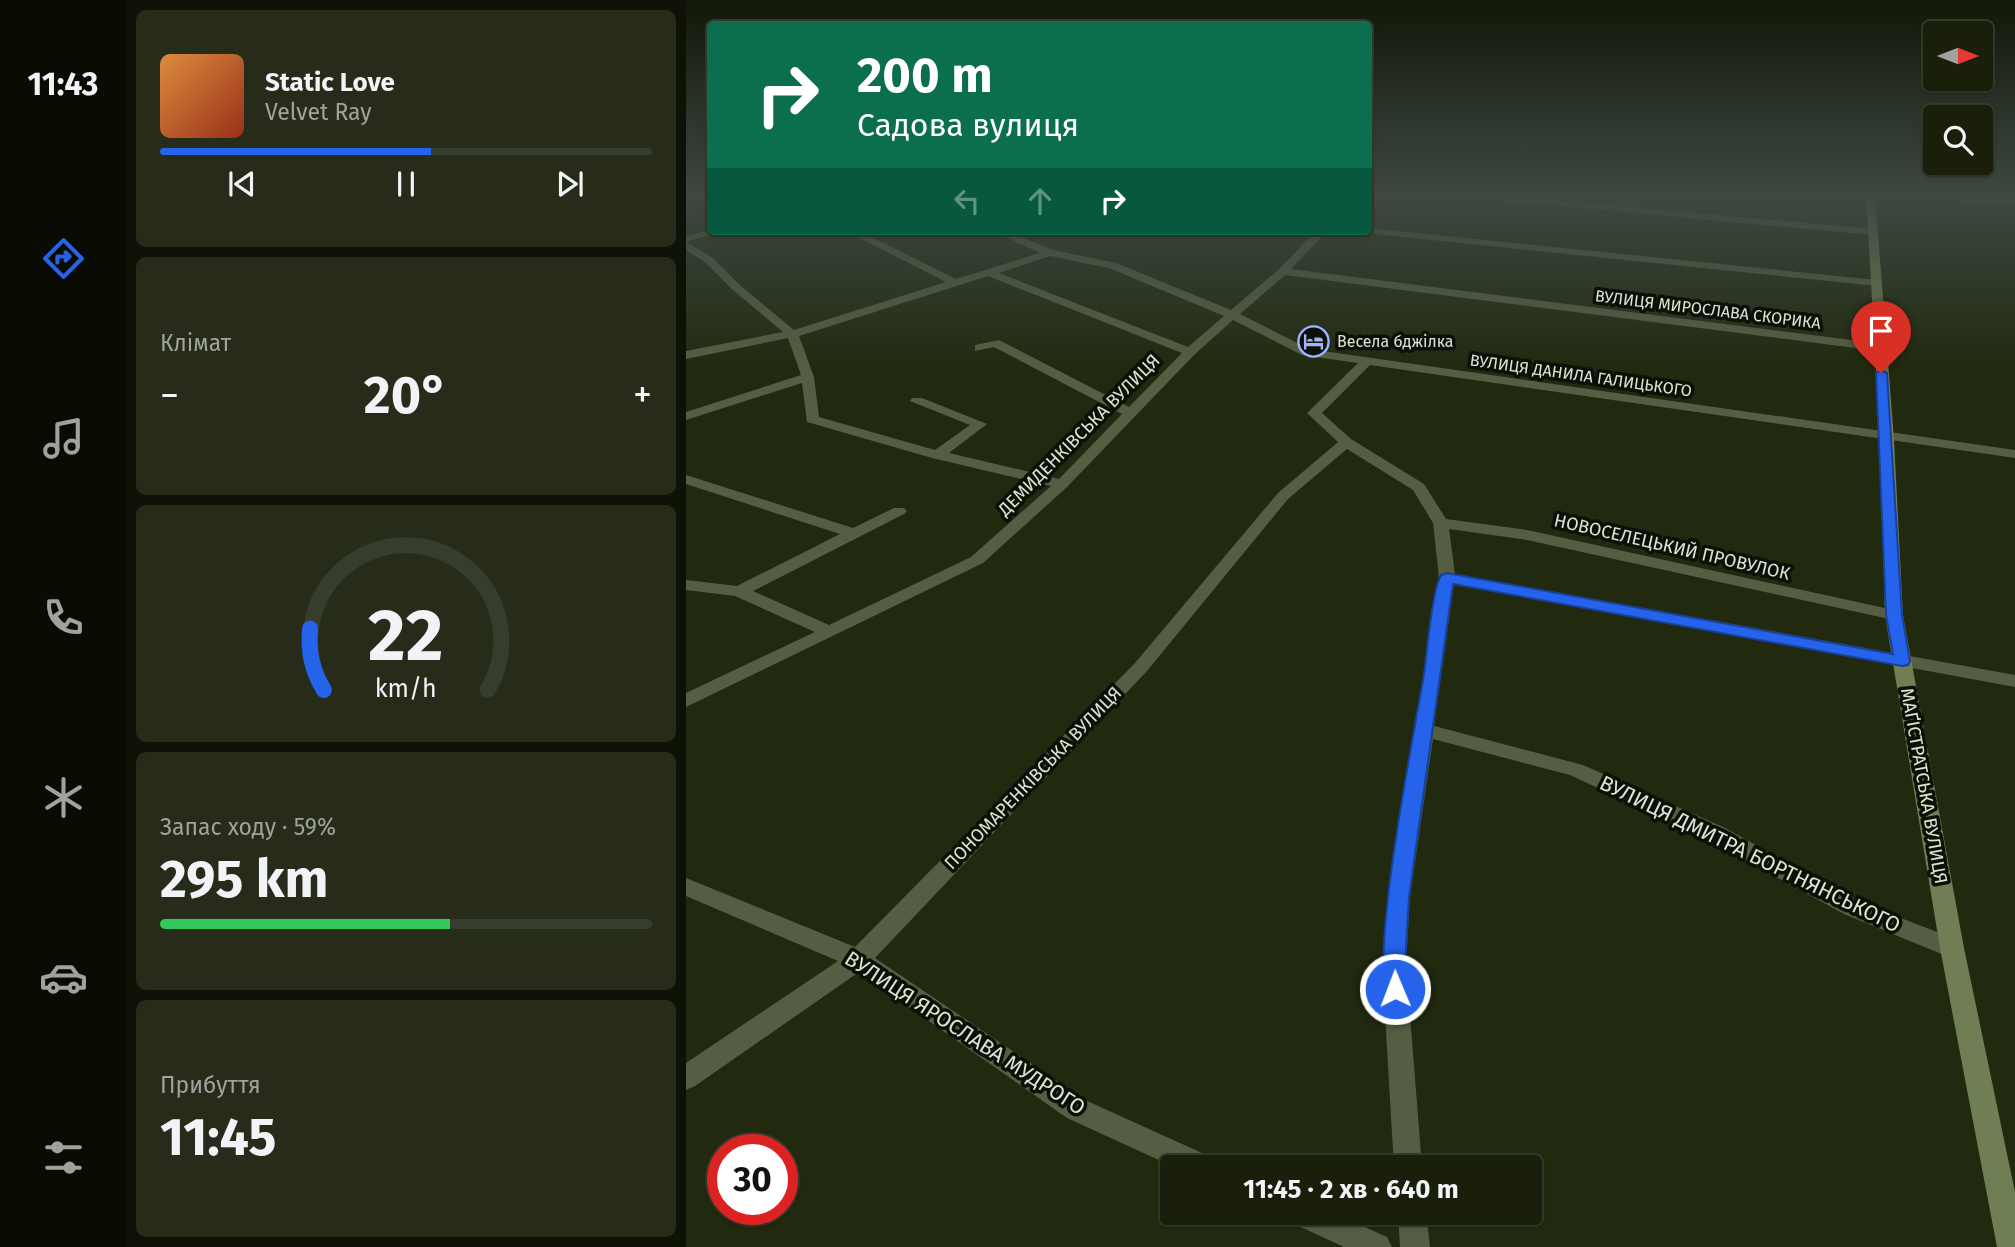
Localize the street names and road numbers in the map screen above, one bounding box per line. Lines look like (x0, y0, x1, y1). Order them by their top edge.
street label: ВУЛИЦЯ МИРОСЛАВА СКОРИКА (1594, 286, 1823, 333)
street label: ДЕМИДЕНКІВСЬКА ВУЛИЦЯ (993, 350, 1164, 521)
street label: ВУЛИЦЯ ДАНИЛА ГАЛИЦЬКОГО (1469, 351, 1693, 400)
street label: НОВОСЕЛЕЦЬКИЙ ПРОВУЛОК (1552, 509, 1792, 585)
street label: ПОНОМАРЕНКІВСЬКА ВУЛИЦЯ (940, 682, 1126, 874)
street label: МАҐІСТРАТСЬКА ВУЛИЦЯ (1896, 686, 1952, 886)
street label: ВУЛИЦЯ ДМИТРА БОРТНЯНСЬКОГО (1595, 770, 1905, 938)
street label: ВУЛИЦЯ ЯРОСЛАВА МУДРОГО (840, 945, 1090, 1121)

